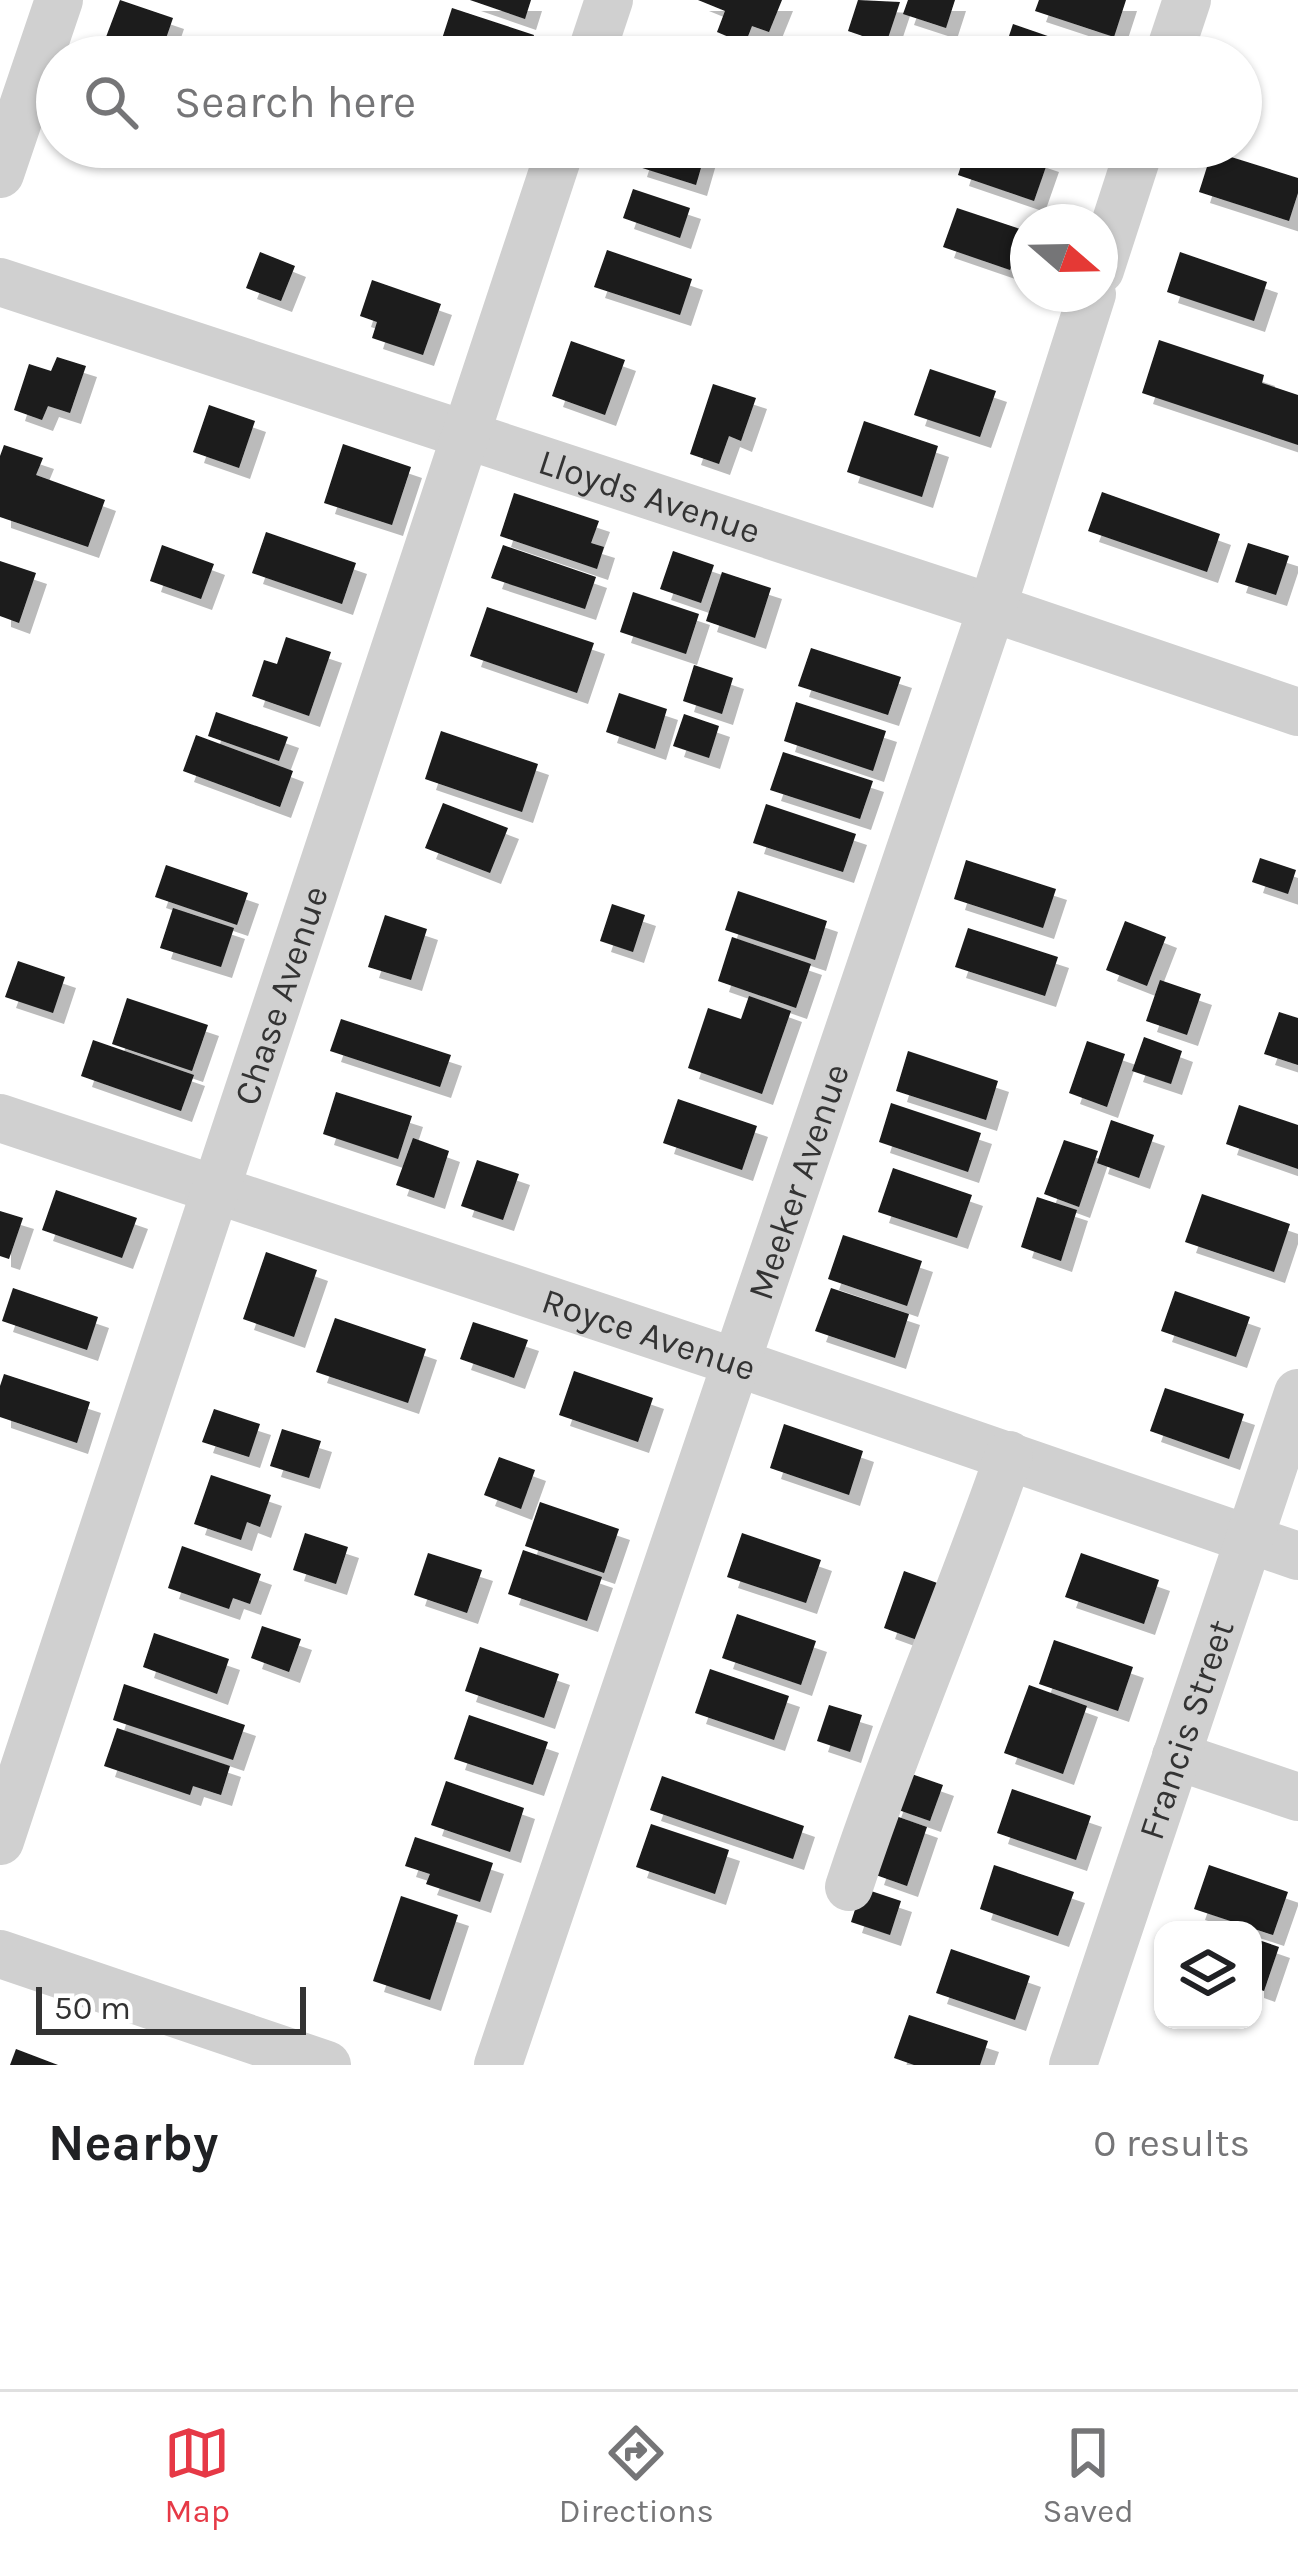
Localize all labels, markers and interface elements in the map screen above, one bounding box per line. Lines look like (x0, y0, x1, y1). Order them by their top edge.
search box (36, 36, 1262, 168)
icon: search (78, 69, 144, 135)
text: Search here (174, 76, 416, 128)
north arrow (1010, 204, 1118, 312)
street label: Lloyds Avenue (533, 441, 766, 552)
street label: Chase Avenue (225, 881, 337, 1110)
street label: Meeker Avenue (739, 1058, 858, 1305)
street label: Royce Avenue (537, 1279, 761, 1390)
street label: Francis Street (1130, 1614, 1243, 1845)
map controls (1154, 1921, 1262, 2029)
button: layers (1154, 1921, 1262, 2029)
scale bar (36, 1981, 306, 2034)
text: 50 m (54, 1989, 131, 2027)
text: Nearby (48, 2113, 218, 2173)
text: 0 results (1093, 2120, 1250, 2166)
tab: Map (164, 2420, 230, 2530)
tab: Directions (559, 2420, 714, 2530)
tab: Saved (1043, 2420, 1134, 2530)

